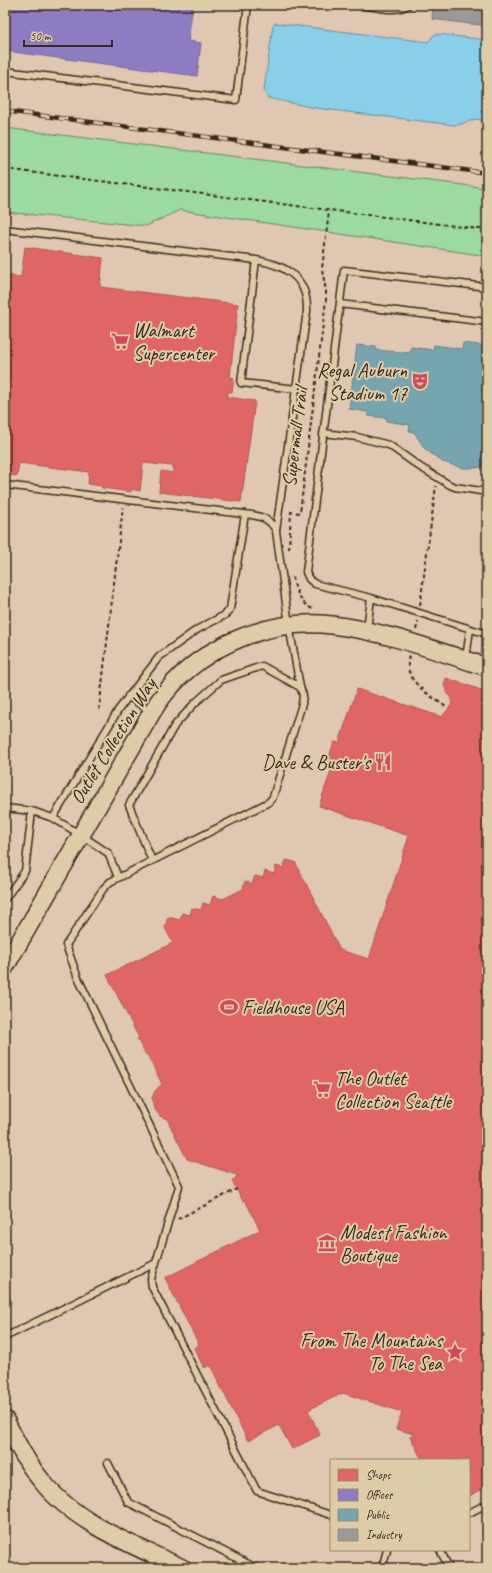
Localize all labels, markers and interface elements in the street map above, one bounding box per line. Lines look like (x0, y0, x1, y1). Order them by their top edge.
scale bar (24, 22, 112, 48)
text: 50 m (30, 28, 52, 44)
place label: Walmart Supercenter (133, 318, 216, 366)
supermarket icon: Walmart Supercenter (110, 331, 130, 351)
place label: Regal Auburn Stadium 17 (317, 358, 408, 406)
theatre icon: Regal Auburn Stadium 17 (410, 371, 430, 391)
street label: Supermall Trail (276, 382, 314, 488)
street label: Outlet Collection Way (64, 672, 163, 809)
place label: Dave & Buster's (262, 750, 372, 775)
restaurant icon: Dave & Buster's (373, 752, 393, 772)
place label: Fieldhouse USA (242, 995, 345, 1020)
sports icon: Fieldhouse USA (219, 997, 239, 1017)
place label: The Outlet Collection Seattle (335, 1066, 453, 1114)
supermarket icon: The Outlet Collection Seattle (312, 1079, 332, 1099)
place label: Modest Fashion Boutique (340, 1220, 447, 1268)
museum icon: Modest Fashion Boutique (317, 1233, 337, 1253)
place label: From The Mountains To The Sea (300, 1328, 444, 1376)
place icon: From The Mountains To The Sea (445, 1342, 465, 1362)
legend (330, 1459, 470, 1551)
text: Shops (366, 1467, 391, 1483)
text: Offices (366, 1487, 393, 1503)
text: Public (366, 1507, 390, 1523)
text: Industry (366, 1527, 403, 1543)

